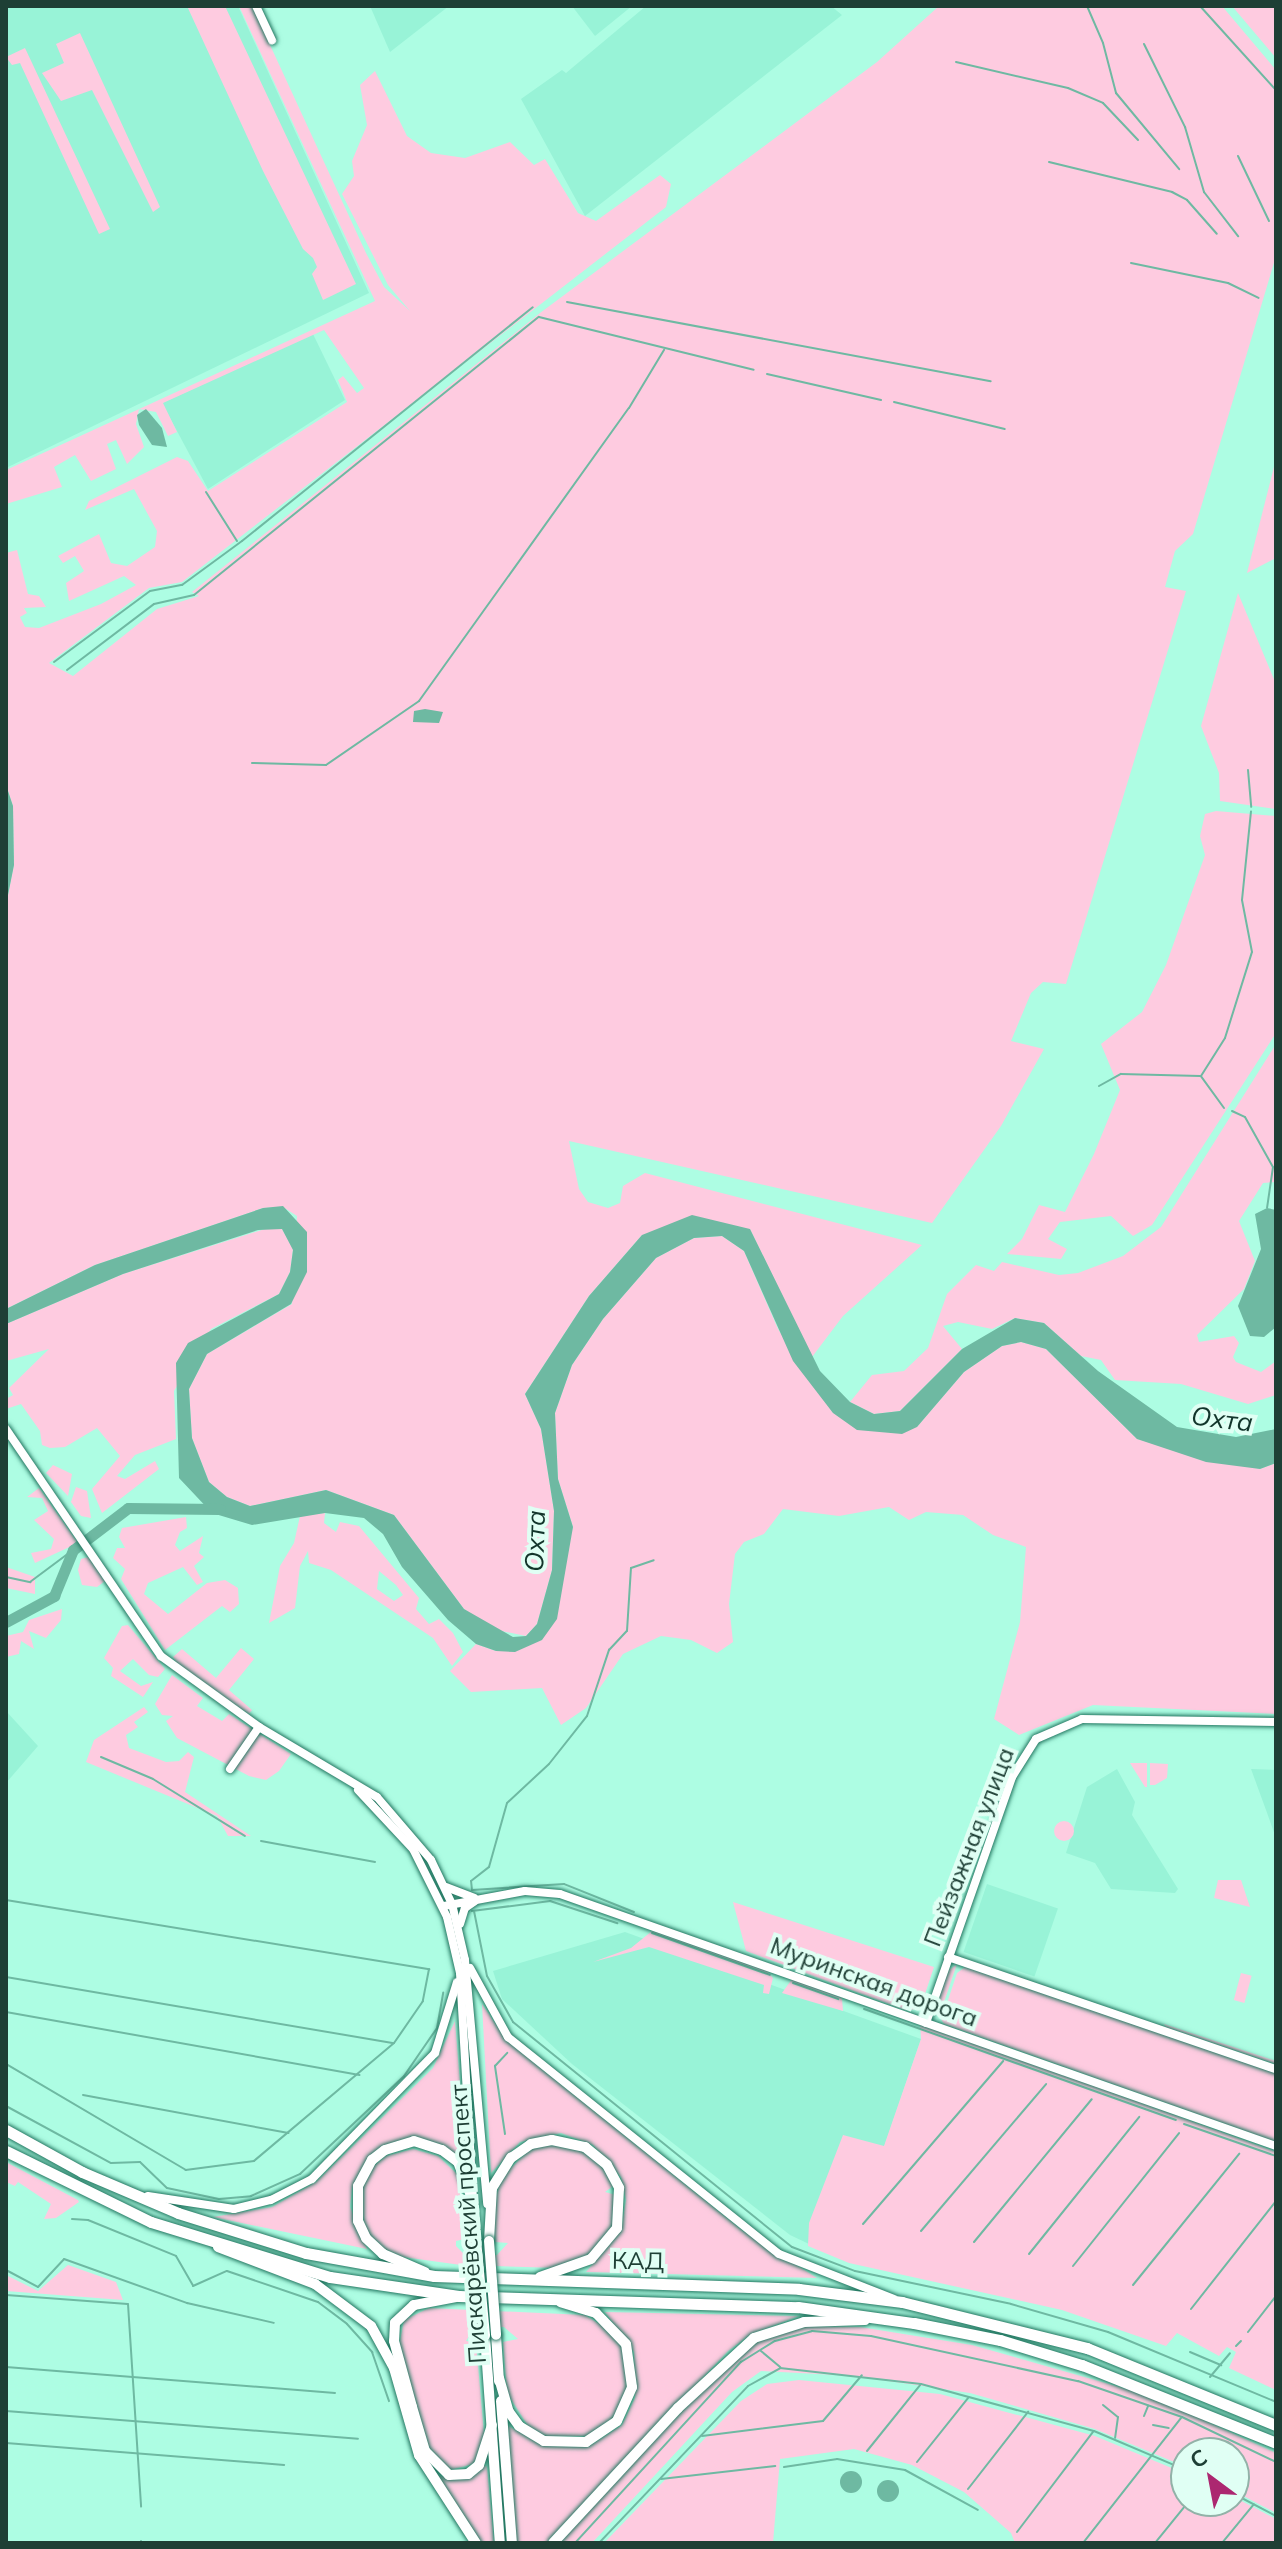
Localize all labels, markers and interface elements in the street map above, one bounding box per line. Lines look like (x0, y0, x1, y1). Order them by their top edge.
water label: Охта (1189, 1400, 1255, 1438)
water label: Охта (518, 1510, 552, 1572)
street label: Пейзажная улица (918, 1744, 1020, 1950)
street label: Муринская дорога (766, 1931, 982, 2033)
street label: Пискарёвский проспект (444, 2083, 492, 2365)
street label: КАД (612, 2246, 664, 2276)
north arrow (1170, 2437, 1250, 2517)
text: С (1185, 2442, 1212, 2474)

